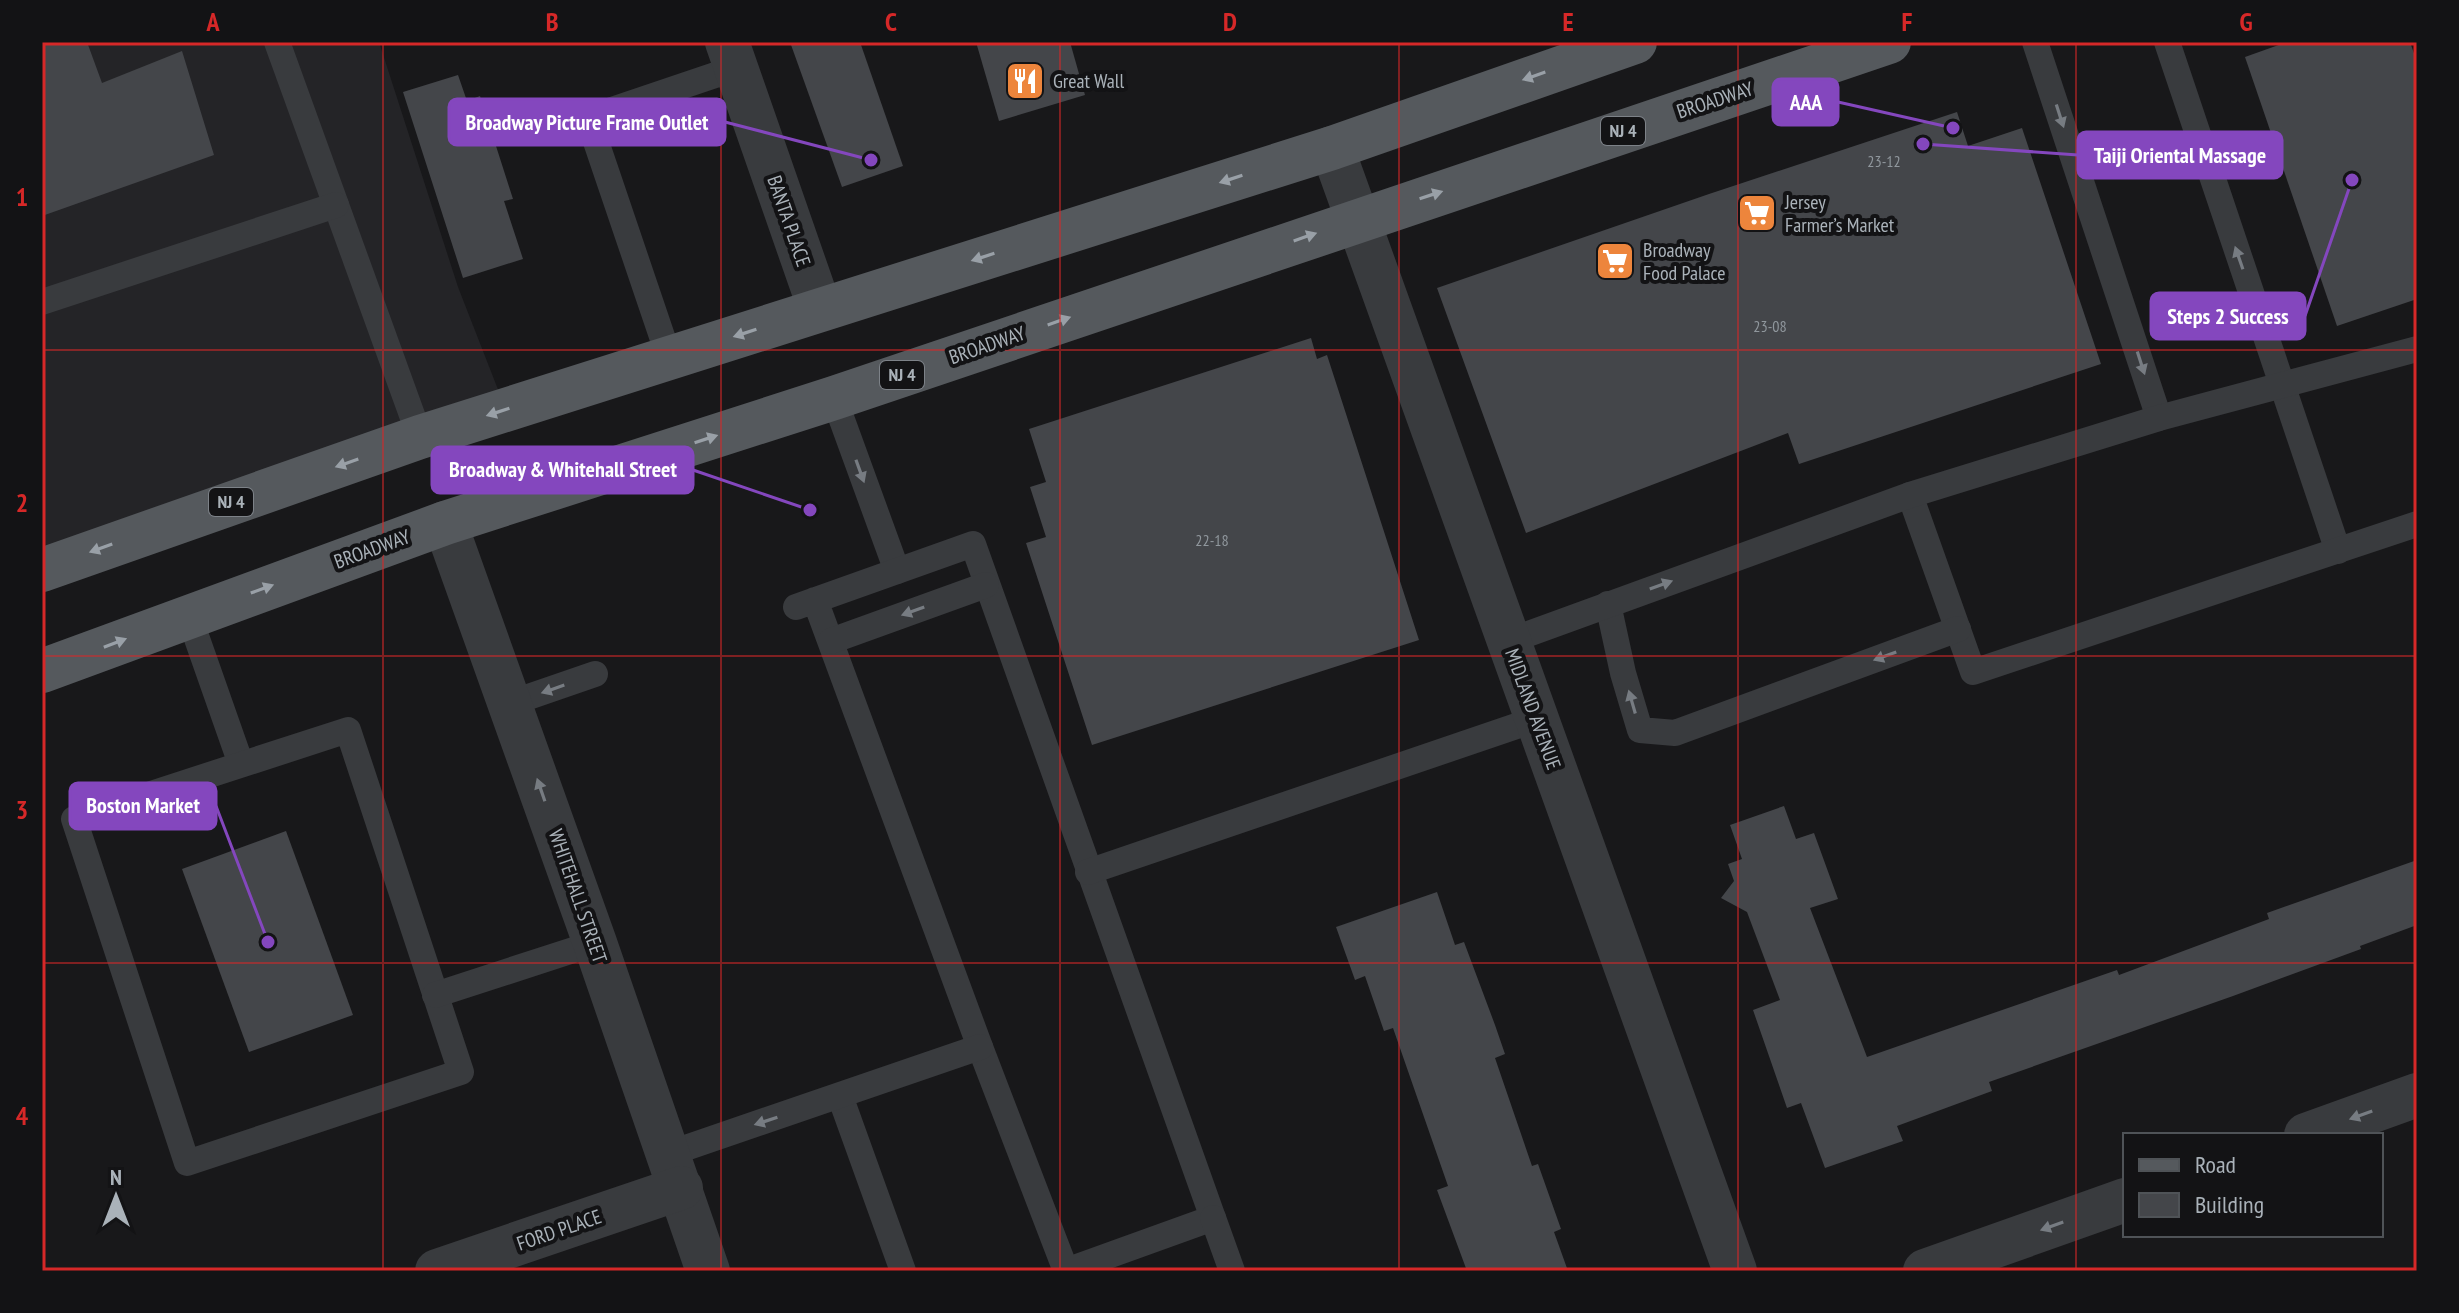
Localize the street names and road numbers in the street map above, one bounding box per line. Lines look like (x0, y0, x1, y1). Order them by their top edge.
street label: BROADWAY (1673, 75, 1757, 125)
road number: NJ 4 (1601, 117, 1645, 145)
street label: BANTA PLACE (761, 172, 817, 270)
street label: BROADWAY (945, 320, 1029, 370)
road number: NJ 4 (880, 361, 924, 389)
road number: NJ 4 (209, 488, 253, 516)
street label: BROADWAY (330, 523, 414, 575)
street label: MIDLAND AVENUE (1499, 645, 1567, 773)
street label: WHITEHALL STREET (543, 826, 613, 966)
street label: FORD PLACE (513, 1203, 605, 1257)

